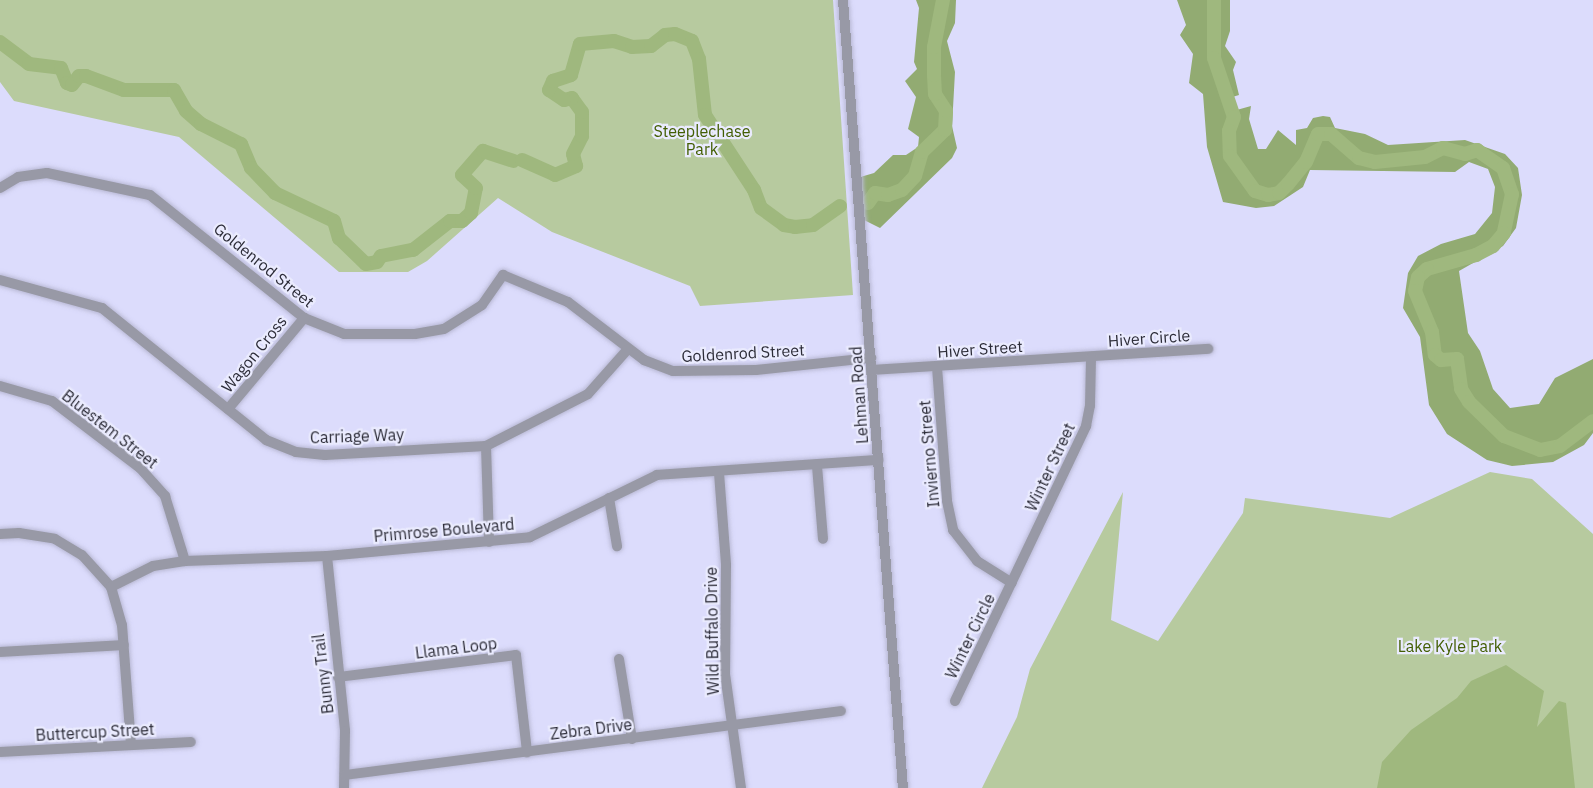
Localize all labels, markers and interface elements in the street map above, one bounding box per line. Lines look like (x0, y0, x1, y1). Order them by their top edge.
park label: Steeplechase Park (653, 121, 751, 159)
street label: Goldenrod Street (210, 219, 318, 311)
street label: Wagon Cross (217, 312, 291, 396)
street label: Hiver Circle (1107, 326, 1191, 350)
street label: Hiver Street (937, 336, 1023, 362)
street label: Goldenrod Street (681, 340, 805, 366)
street label: Lehman Road (846, 346, 872, 444)
street label: Bluestem Street (58, 386, 162, 472)
street label: Invierno Street (915, 400, 943, 508)
street label: Winter Street (1021, 420, 1079, 514)
street label: Carriage Way (310, 425, 404, 447)
street label: Primrose Boulevard (373, 514, 515, 546)
street label: Wild Buffalo Drive (701, 567, 723, 695)
street label: Winter Circle (941, 590, 999, 682)
street label: Bunny Trail (309, 633, 337, 715)
street label: Llama Loop (414, 633, 498, 663)
park label: Lake Kyle Park (1398, 636, 1502, 656)
street label: Zebra Drive (549, 714, 633, 744)
street label: Buttercup Street (35, 719, 155, 745)

